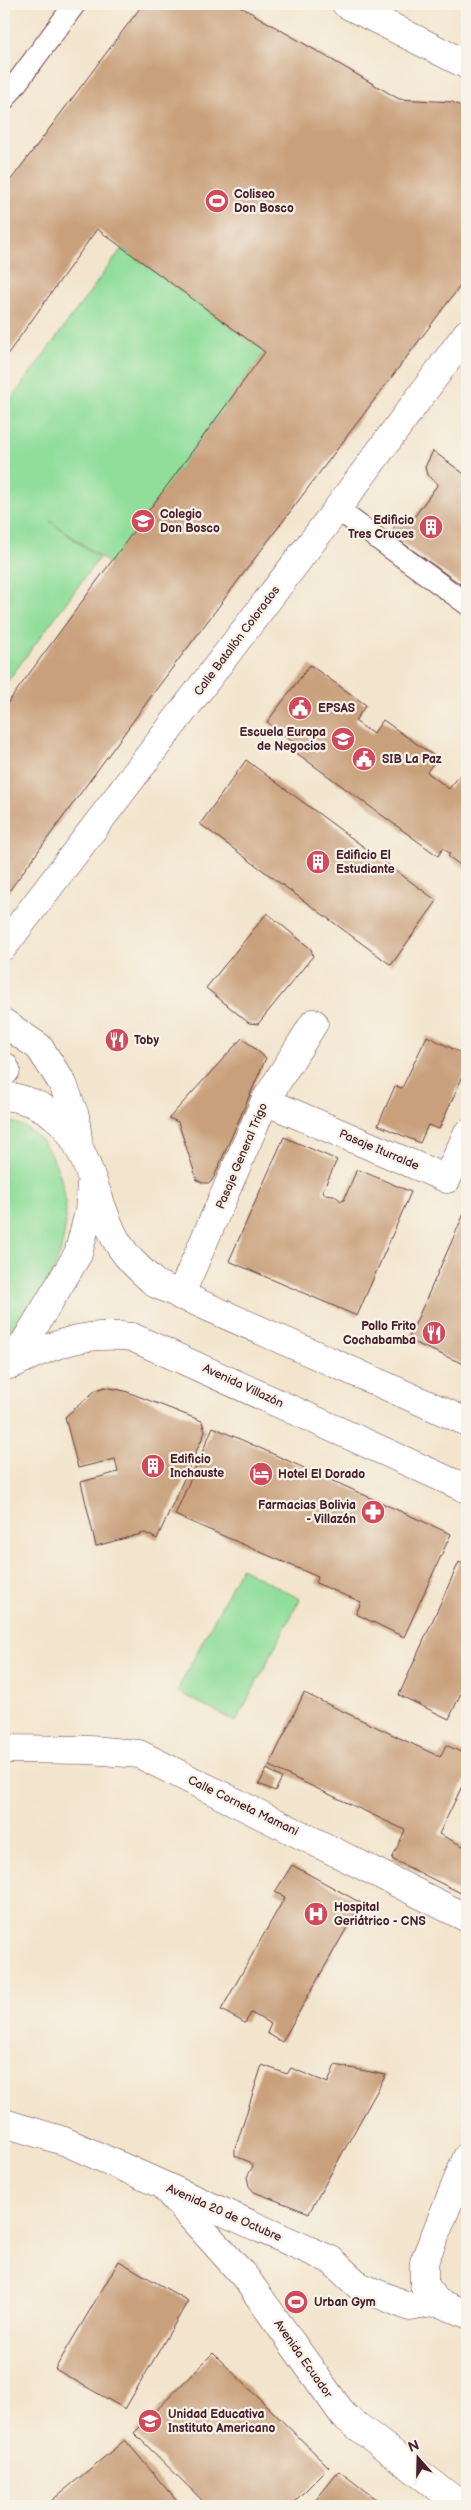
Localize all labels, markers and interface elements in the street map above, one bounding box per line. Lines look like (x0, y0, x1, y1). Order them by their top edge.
place label: Coliseo Don Bosco (234, 187, 294, 216)
sports icon: Coliseo Don Bosco (204, 188, 230, 214)
place label: Colegio Don Bosco (160, 507, 220, 536)
school or university icon: Colegio Don Bosco (130, 508, 156, 534)
place label: Edificio Tres Cruces (348, 513, 414, 542)
building icon: Edificio Tres Cruces (418, 514, 444, 540)
street label: Calle Batallón Colorados (191, 583, 283, 699)
public building icon: EPSAS (287, 695, 313, 721)
place label: EPSAS (318, 701, 355, 716)
place label: Escuela Europa de Negocios (240, 725, 326, 754)
school or university icon: Escuela Europa de Negocios (330, 726, 356, 752)
public building icon: SIB La Paz (351, 746, 377, 772)
place label: SIB La Paz (382, 752, 442, 767)
place label: Edificio El Estudiante (336, 848, 395, 877)
building icon: Edificio El Estudiante (305, 849, 331, 875)
restaurant icon: Toby (104, 1027, 130, 1053)
place label: Toby (134, 1033, 159, 1048)
street label: Pasaje General Trigo (213, 1101, 271, 1211)
street label: Pasaje Iturralde (337, 1126, 421, 1174)
place label: Pollo Frito Cochabamba (343, 1319, 416, 1348)
restaurant icon: Pollo Frito Cochabamba (421, 1320, 447, 1346)
street label: Avenida Villazón (200, 1361, 286, 1411)
place label: Edificio Inchauste (170, 1452, 224, 1481)
building icon: Edificio Inchauste (140, 1453, 166, 1479)
hotel icon: Hotel El Dorado (248, 1461, 274, 1487)
place label: Hotel El Dorado (278, 1467, 365, 1482)
place label: Farmacias Bolivia - Villazón (258, 1498, 356, 1527)
pharmacy icon: Farmacias Bolivia - Villazón (360, 1499, 386, 1525)
street label: Calle Corneta Mamani (185, 1773, 301, 1839)
place label: Hospital Geriátrico - CNS (334, 1900, 426, 1929)
hospital icon: Hospital Geriátrico - CNS (303, 1901, 329, 1927)
street label: Avenida 20 de Octubre (164, 2181, 284, 2245)
sports icon: Urban Gym (283, 2289, 309, 2315)
place label: Urban Gym (314, 2295, 376, 2310)
street label: Avenida Ecuador (270, 2317, 336, 2402)
place label: Unidad Educativa Instituto Americano (168, 2407, 275, 2436)
school or university icon: Unidad Educativa Instituto Americano (137, 2408, 163, 2434)
north arrow (394, 2432, 444, 2482)
text: N (406, 2436, 422, 2456)

